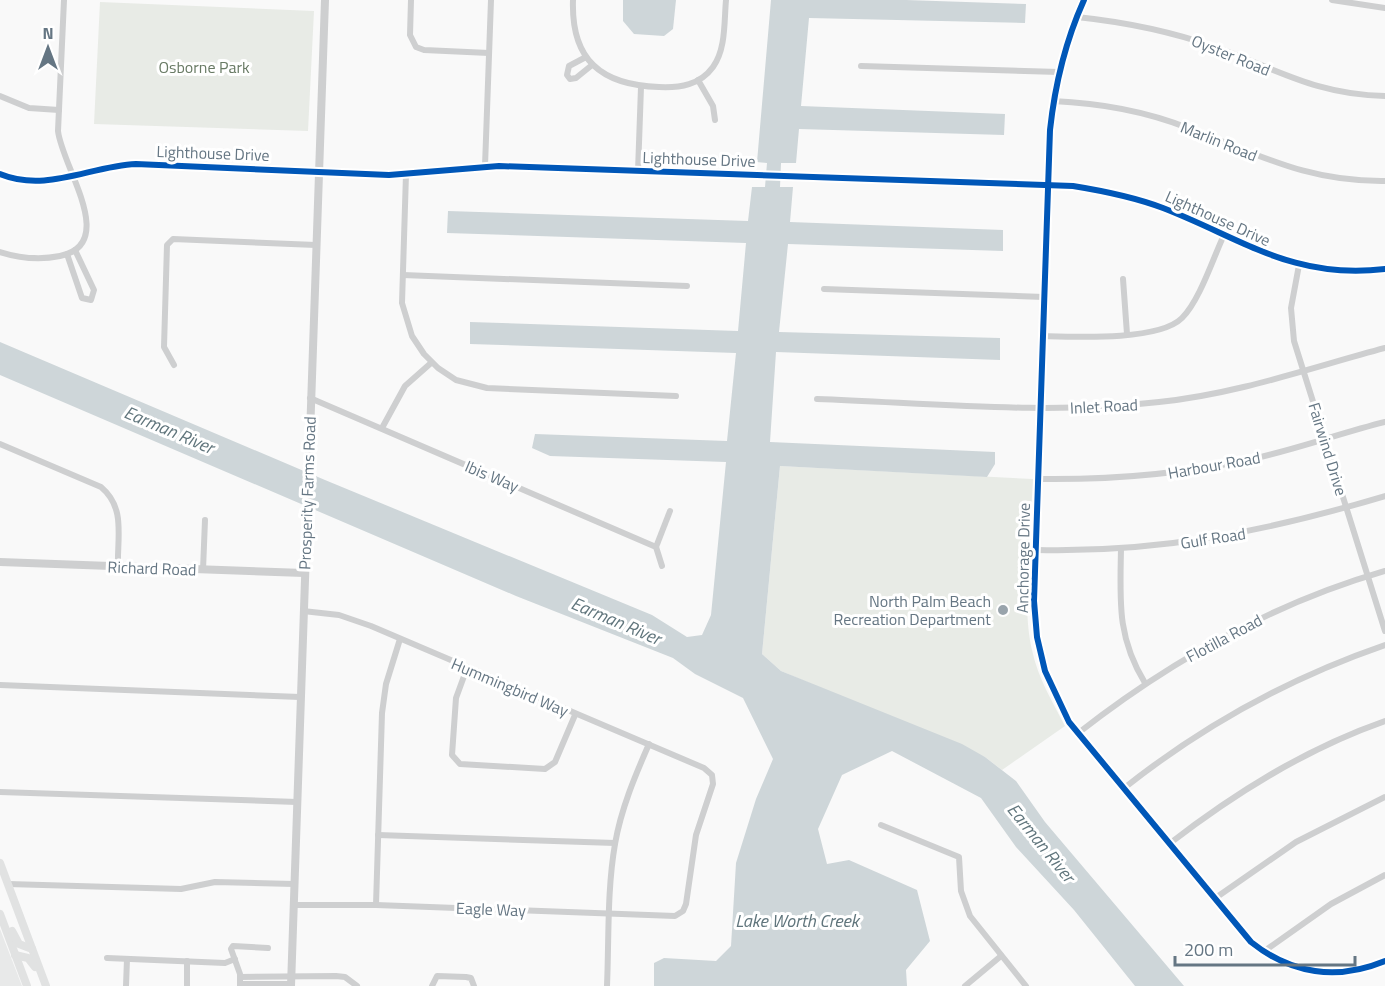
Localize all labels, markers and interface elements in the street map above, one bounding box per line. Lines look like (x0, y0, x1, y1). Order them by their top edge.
north arrow (18, 18, 78, 78)
text: N (42, 21, 54, 45)
street label: Oyster Road (1188, 28, 1274, 82)
park label: Osborne Park (158, 55, 250, 79)
street label: Marlin Road (1177, 115, 1261, 167)
street label: Lighthouse Drive (156, 139, 270, 167)
street label: Lighthouse Drive (642, 145, 756, 173)
street label: Lighthouse Drive (1161, 184, 1275, 252)
street label: Inlet Road (1069, 392, 1139, 420)
water label: Earman River (120, 398, 220, 461)
street label: Fairwind Drive (1302, 399, 1354, 499)
street label: Prosperity Farms Road (292, 416, 322, 570)
street label: Harbour Road (1166, 445, 1262, 485)
street label: Ibis Way (461, 454, 523, 498)
street label: Anchorage Drive (1010, 503, 1036, 613)
street label: Gulf Road (1179, 521, 1247, 555)
street label: Richard Road (107, 554, 197, 582)
water label: Earman River (567, 589, 667, 652)
place label: North Palm Beach Recreation Department (833, 589, 991, 631)
marker: North Palm Beach Recreation Department (996, 603, 1010, 617)
street label: Flotilla Road (1182, 608, 1266, 668)
street label: Hummingbird Way (448, 651, 573, 723)
water label: Earman River (1001, 797, 1083, 890)
street label: Eagle Way (456, 896, 527, 922)
water label: Lake Worth Creek (735, 907, 861, 934)
scale bar (1175, 929, 1355, 967)
text: 200 m (1184, 936, 1233, 963)

